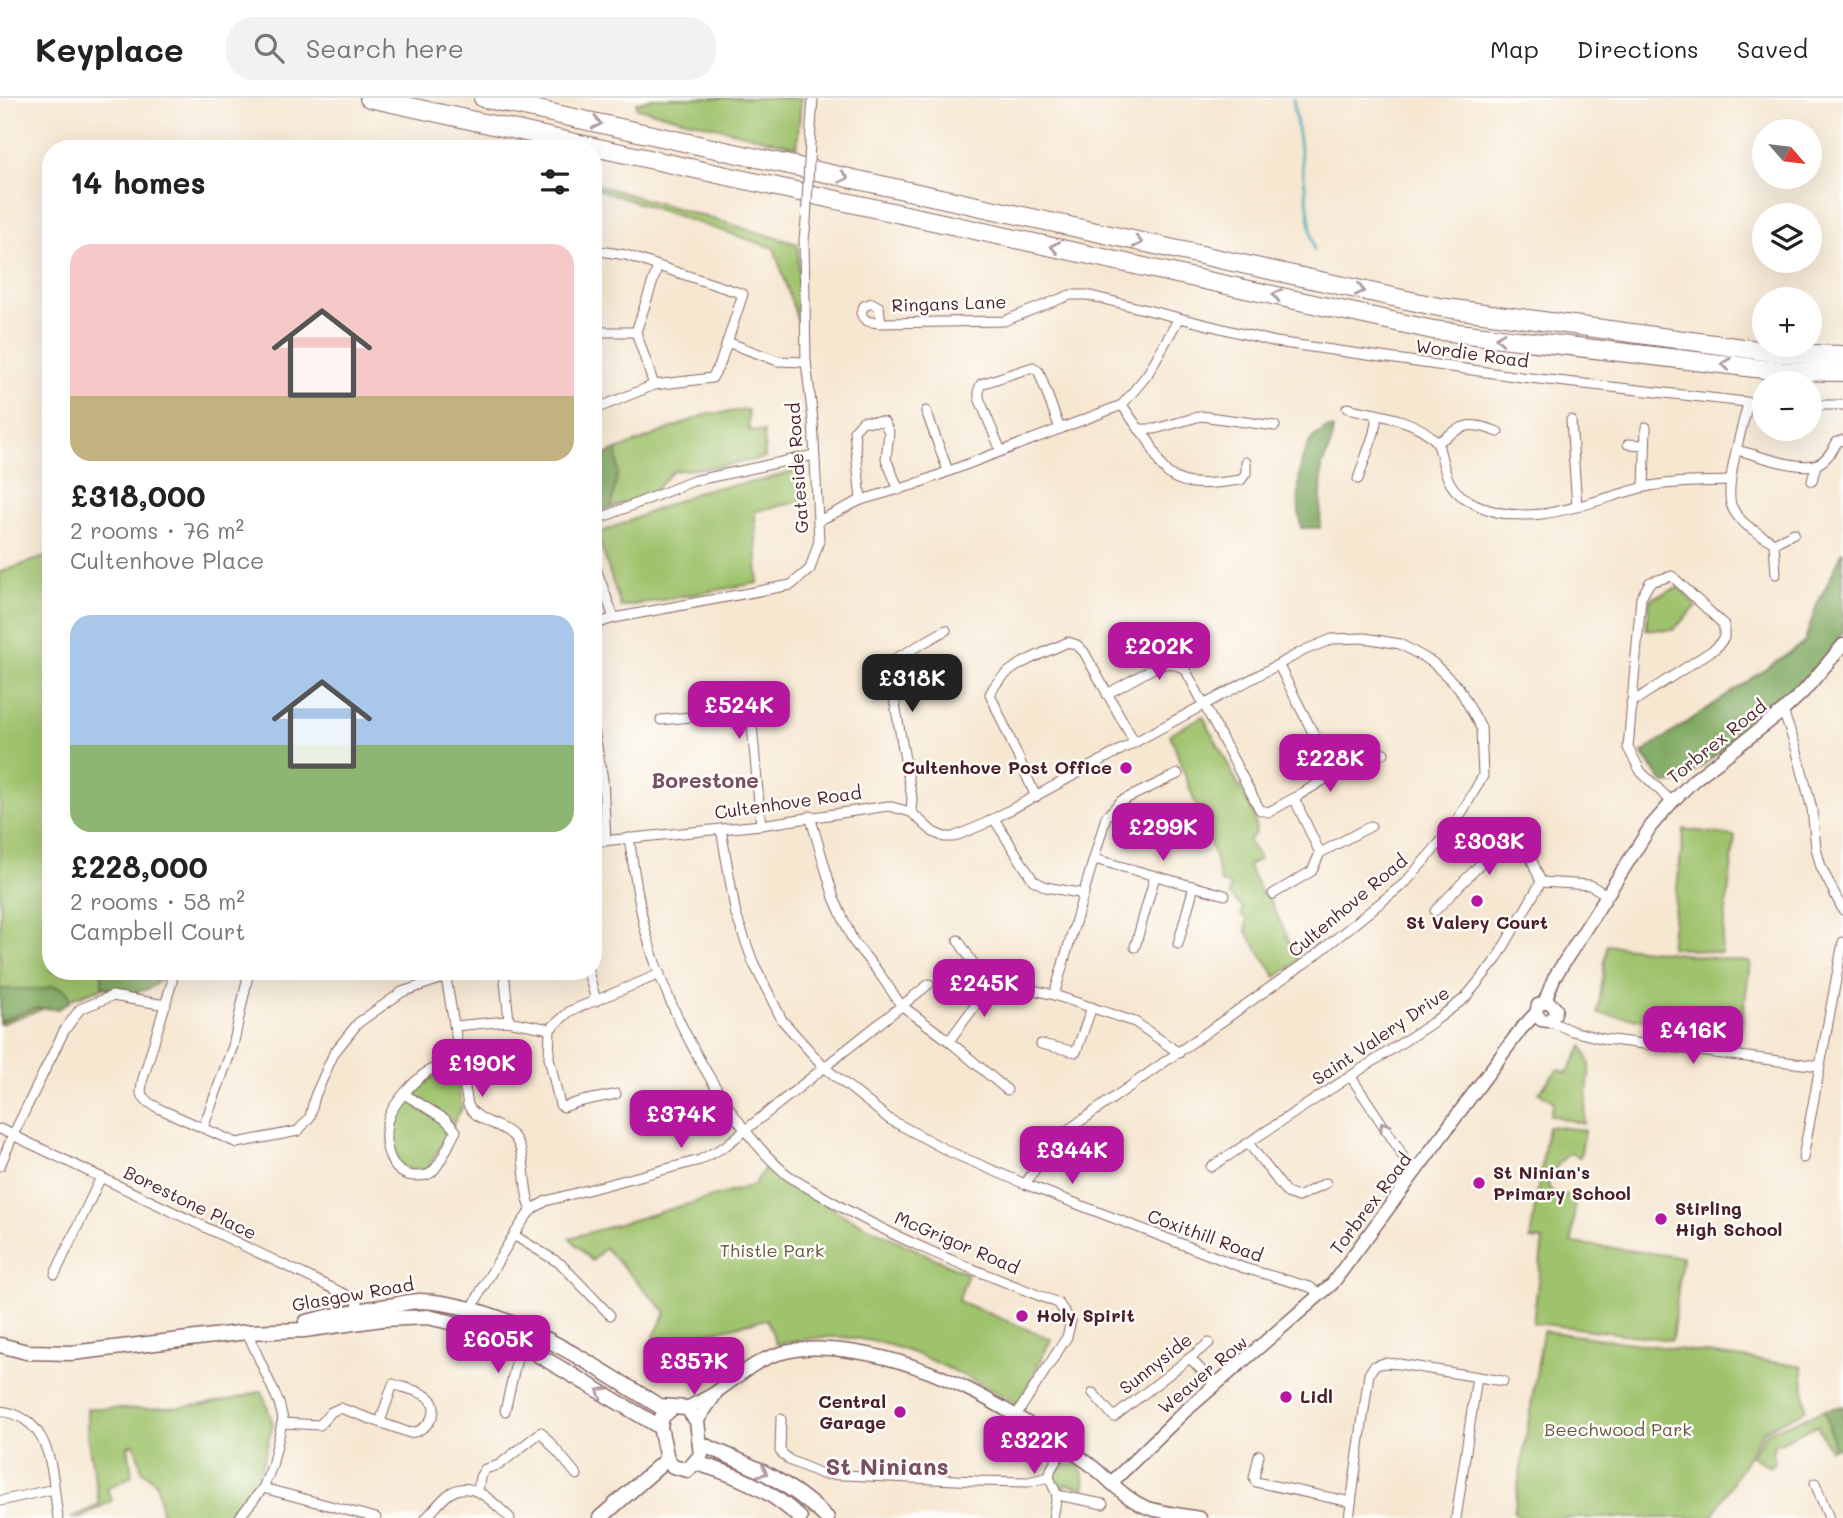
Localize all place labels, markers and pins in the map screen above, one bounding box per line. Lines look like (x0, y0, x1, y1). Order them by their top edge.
pin: £202K (1110, 622, 1208, 682)
pin: £318K (863, 654, 961, 714)
pin: £524K (690, 682, 788, 741)
pin: £228K (1281, 734, 1379, 794)
place label: Cultenhove Post Office (902, 755, 1112, 779)
marker: Cultenhove Post Office (1118, 760, 1134, 776)
pin: £299K (1114, 804, 1212, 863)
pin: £303K (1440, 818, 1538, 877)
marker: St Valery Court (1469, 893, 1485, 909)
place label: St Valery Court (1406, 910, 1548, 934)
pin: £245K (935, 960, 1033, 1019)
pin: £416K (1644, 1006, 1742, 1066)
pin: £190K (433, 1040, 531, 1099)
pin: £374K (632, 1090, 730, 1150)
pin: £344K (1023, 1126, 1121, 1186)
place label: St Ninian's Primary School (1493, 1160, 1631, 1205)
marker: St Ninian's Primary School (1471, 1175, 1487, 1191)
place label: Stirling High School (1675, 1196, 1782, 1241)
marker: Stirling High School (1653, 1211, 1669, 1227)
place label: Holy Spirit (1036, 1303, 1135, 1327)
marker: Holy Spirit (1014, 1308, 1030, 1324)
pin: £605K (449, 1316, 547, 1375)
pin: £357K (645, 1338, 743, 1397)
place label: Lidl (1300, 1384, 1333, 1408)
place label: Central Garage (818, 1389, 886, 1434)
marker: Lidl (1278, 1389, 1294, 1405)
marker: Central Garage (892, 1404, 908, 1420)
pin: £322K (985, 1416, 1083, 1476)

